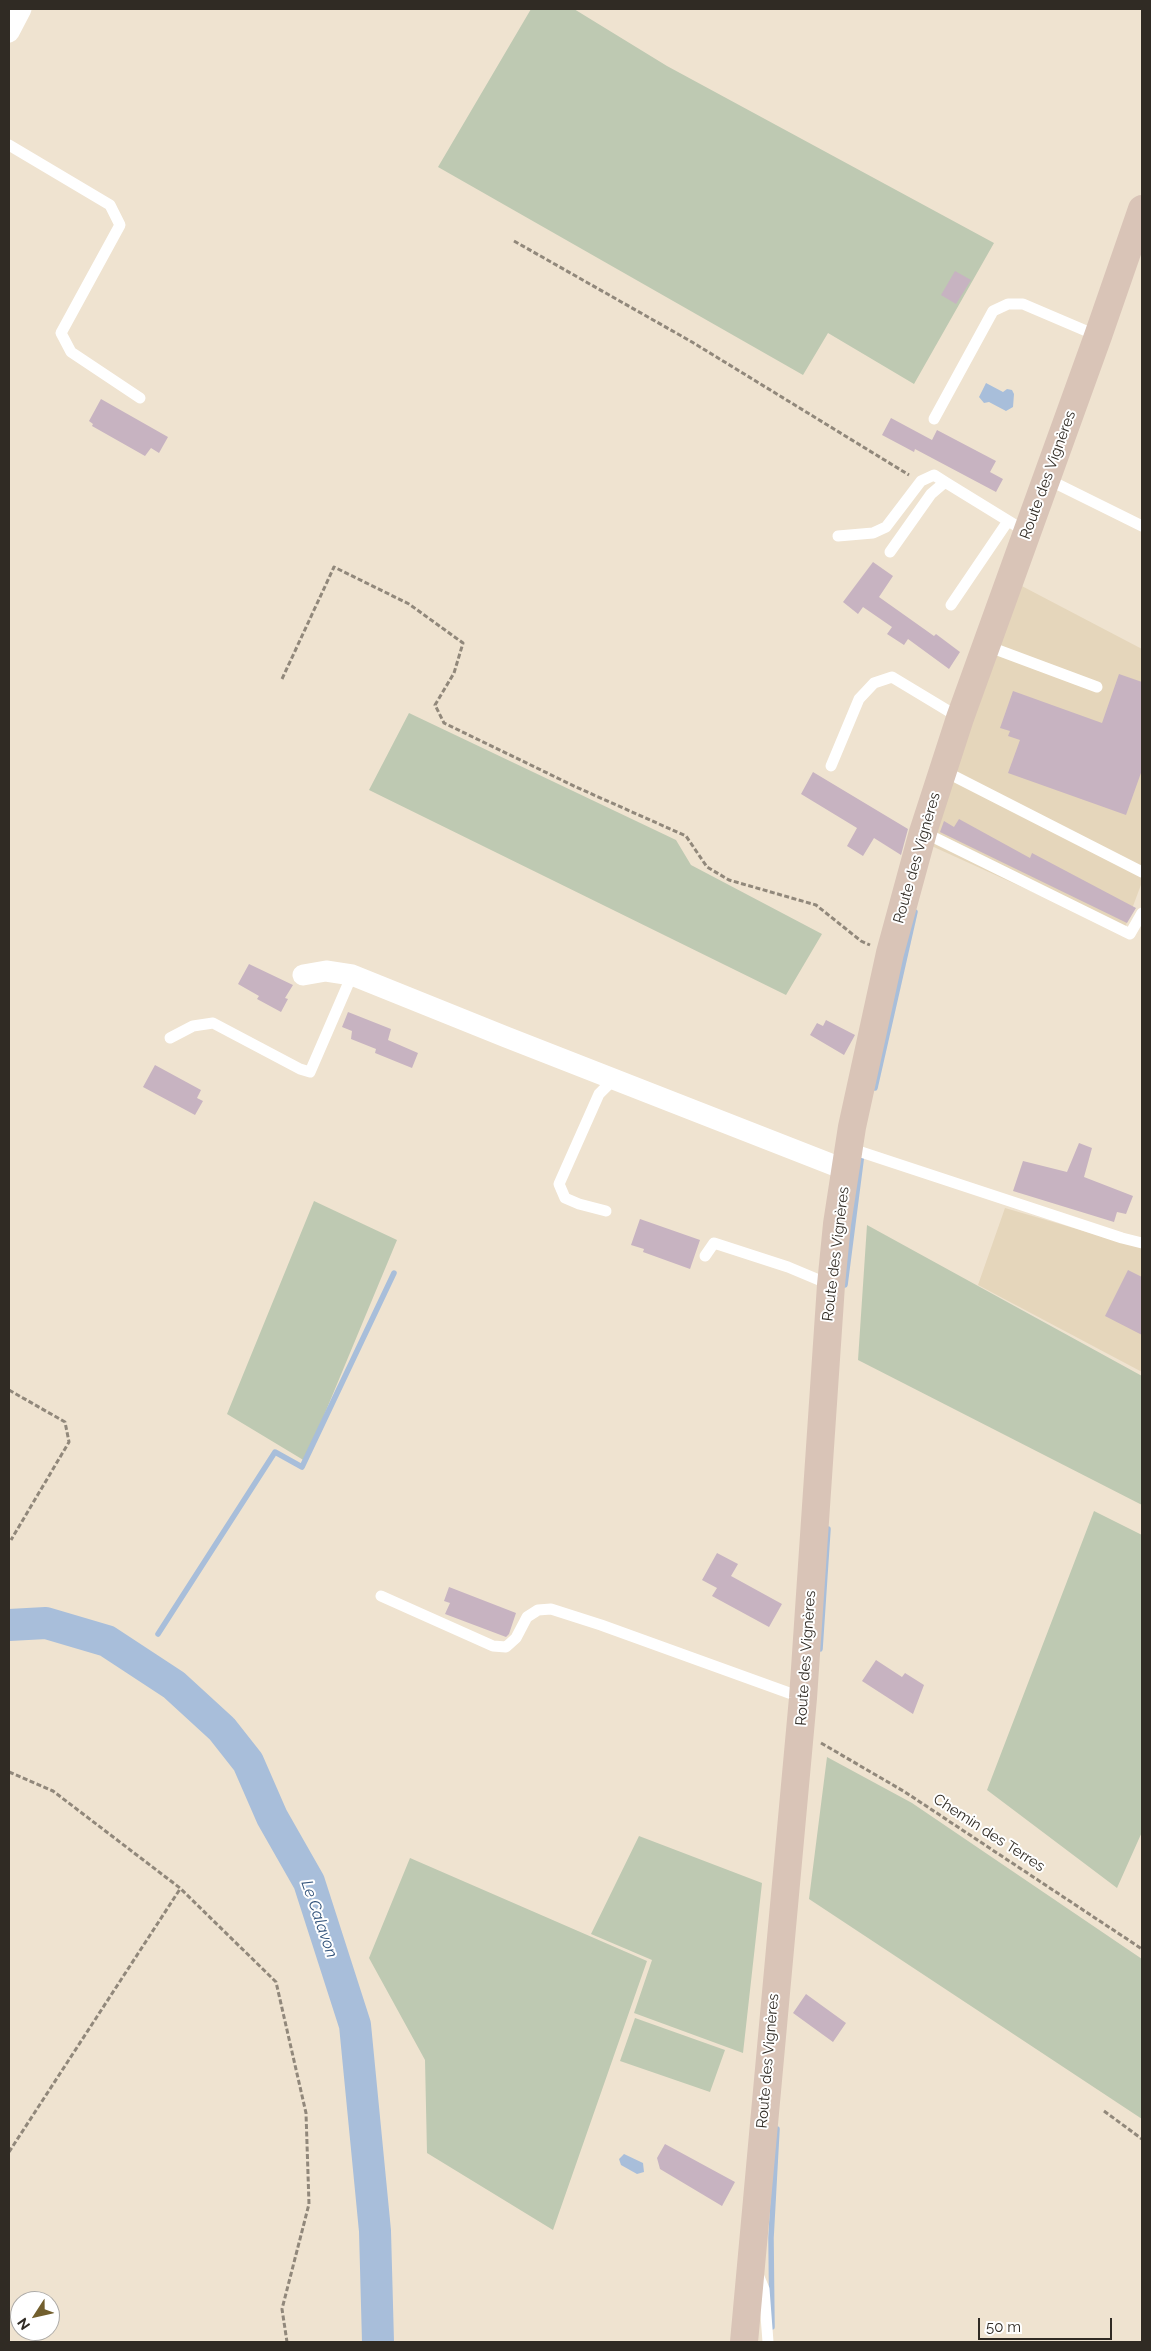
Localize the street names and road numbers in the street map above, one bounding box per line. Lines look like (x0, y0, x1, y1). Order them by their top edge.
street label: Route des Vignères (1016, 408, 1080, 542)
street label: Route des Vignères (890, 790, 944, 926)
street label: Route des Vignères (819, 1186, 853, 1322)
street label: Route des Vignères (792, 1590, 820, 1726)
street label: Chemin des Terres (930, 1790, 1048, 1876)
street label: Route des Vignères (753, 1993, 783, 2129)

